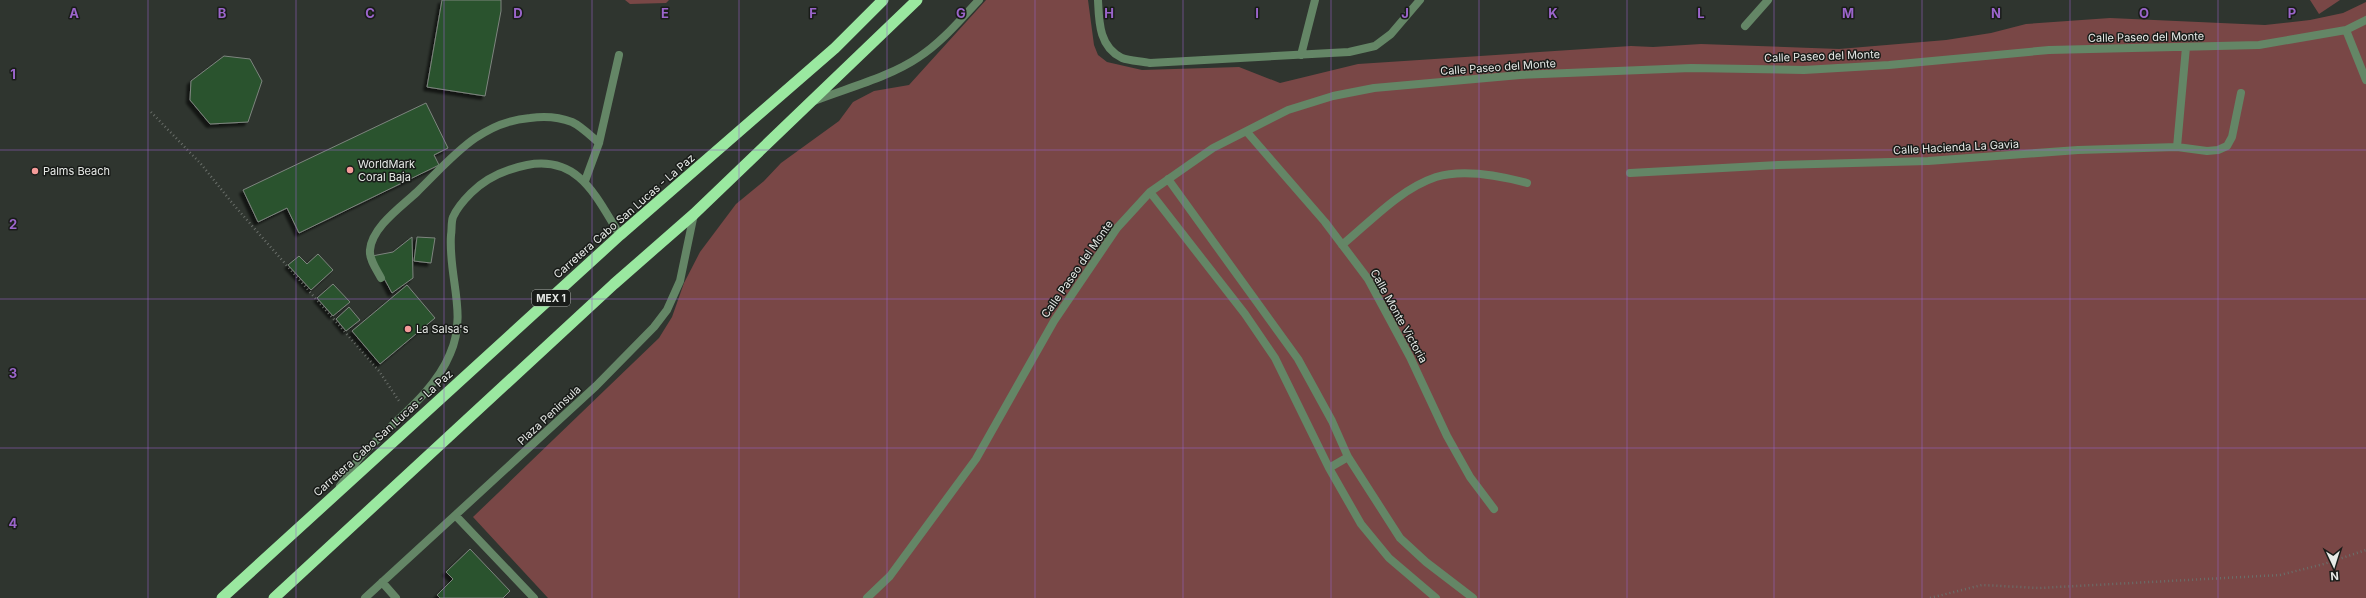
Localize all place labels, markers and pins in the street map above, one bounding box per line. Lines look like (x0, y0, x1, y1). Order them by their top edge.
place label: WorldMark Coral Baja (358, 157, 415, 184)
place label: Palms Beach (43, 164, 110, 178)
marker: WorldMark Coral Baja (345, 165, 355, 175)
marker: Palms Beach (30, 166, 40, 176)
place label: La Salsa's (416, 322, 469, 336)
marker: La Salsa's (403, 324, 413, 334)

